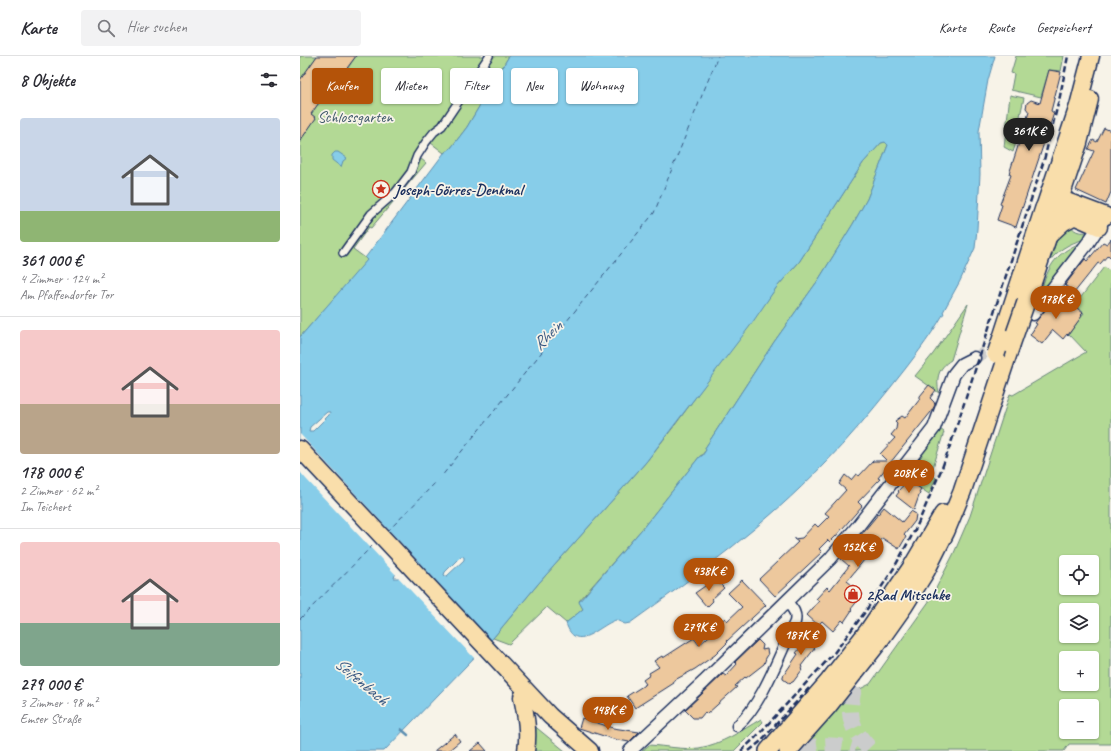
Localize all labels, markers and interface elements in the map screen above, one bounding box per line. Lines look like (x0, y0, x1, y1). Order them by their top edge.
search box (81, 10, 361, 46)
text: Karte (20, 16, 57, 40)
icon: search (95, 17, 117, 39)
text: Hier suchen (127, 18, 187, 37)
text: Karte (939, 19, 966, 36)
text: Route (988, 19, 1014, 36)
text: Gespeichert (1036, 19, 1091, 36)
chip: Kaufen (312, 68, 373, 104)
chip: Mieten (381, 68, 442, 104)
chip: Filter (450, 68, 503, 104)
chip: Neu (511, 68, 558, 104)
chip: Wohnung (566, 68, 638, 104)
icon: filters (258, 69, 280, 91)
text: 8 Objekte (20, 70, 75, 91)
park label: Schlossgarten (317, 107, 393, 127)
pin: 361K € (996, 118, 1062, 152)
text: 361K € (1012, 123, 1046, 139)
icon: home (114, 144, 186, 216)
place icon: Joseph-Görres-Denkmal (371, 179, 391, 199)
place label: Joseph-Görres-Denkmal (393, 180, 525, 200)
text: 361 000 € (20, 250, 82, 271)
text: 4 Zimmer · 124 m² (20, 271, 103, 287)
pin: 178K € (1023, 286, 1089, 320)
text: Am Pfaffendorfer Tor (20, 287, 113, 303)
text: 178K € (1039, 291, 1073, 307)
water label: Rhein (528, 315, 568, 355)
icon: home (114, 356, 186, 428)
pin: 208K € (876, 460, 942, 494)
text: 178 000 € (20, 462, 82, 483)
text: 208K € (892, 465, 926, 481)
text: 2 Zimmer · 62 m² (20, 483, 97, 499)
text: Im Teichert (20, 499, 71, 515)
pin: 152K € (825, 534, 891, 568)
text: 152K € (842, 539, 874, 555)
map controls (1059, 555, 1099, 739)
button: locate (1059, 555, 1099, 595)
pin: 438K € (676, 558, 742, 592)
text: 438K € (692, 563, 726, 579)
icon: home (114, 568, 186, 640)
shop icon: 2Rad Mitschke (843, 584, 863, 604)
place label: 2Rad Mitschke (866, 585, 951, 605)
button: layers (1059, 603, 1099, 643)
pin: 279K € (666, 614, 732, 648)
text: 279K € (683, 619, 715, 635)
pin: 187K € (768, 622, 834, 656)
text: 187K € (784, 627, 818, 643)
button: + (1059, 651, 1099, 691)
water label: Seifenbach (331, 653, 394, 711)
text: 279 000 € (20, 674, 82, 695)
text: 3 Zimmer · 98 m² (20, 695, 97, 711)
pin: 148K € (575, 697, 641, 731)
button: − (1059, 699, 1099, 739)
text: 148K € (591, 702, 625, 718)
text: Emser Straße (20, 711, 81, 727)

